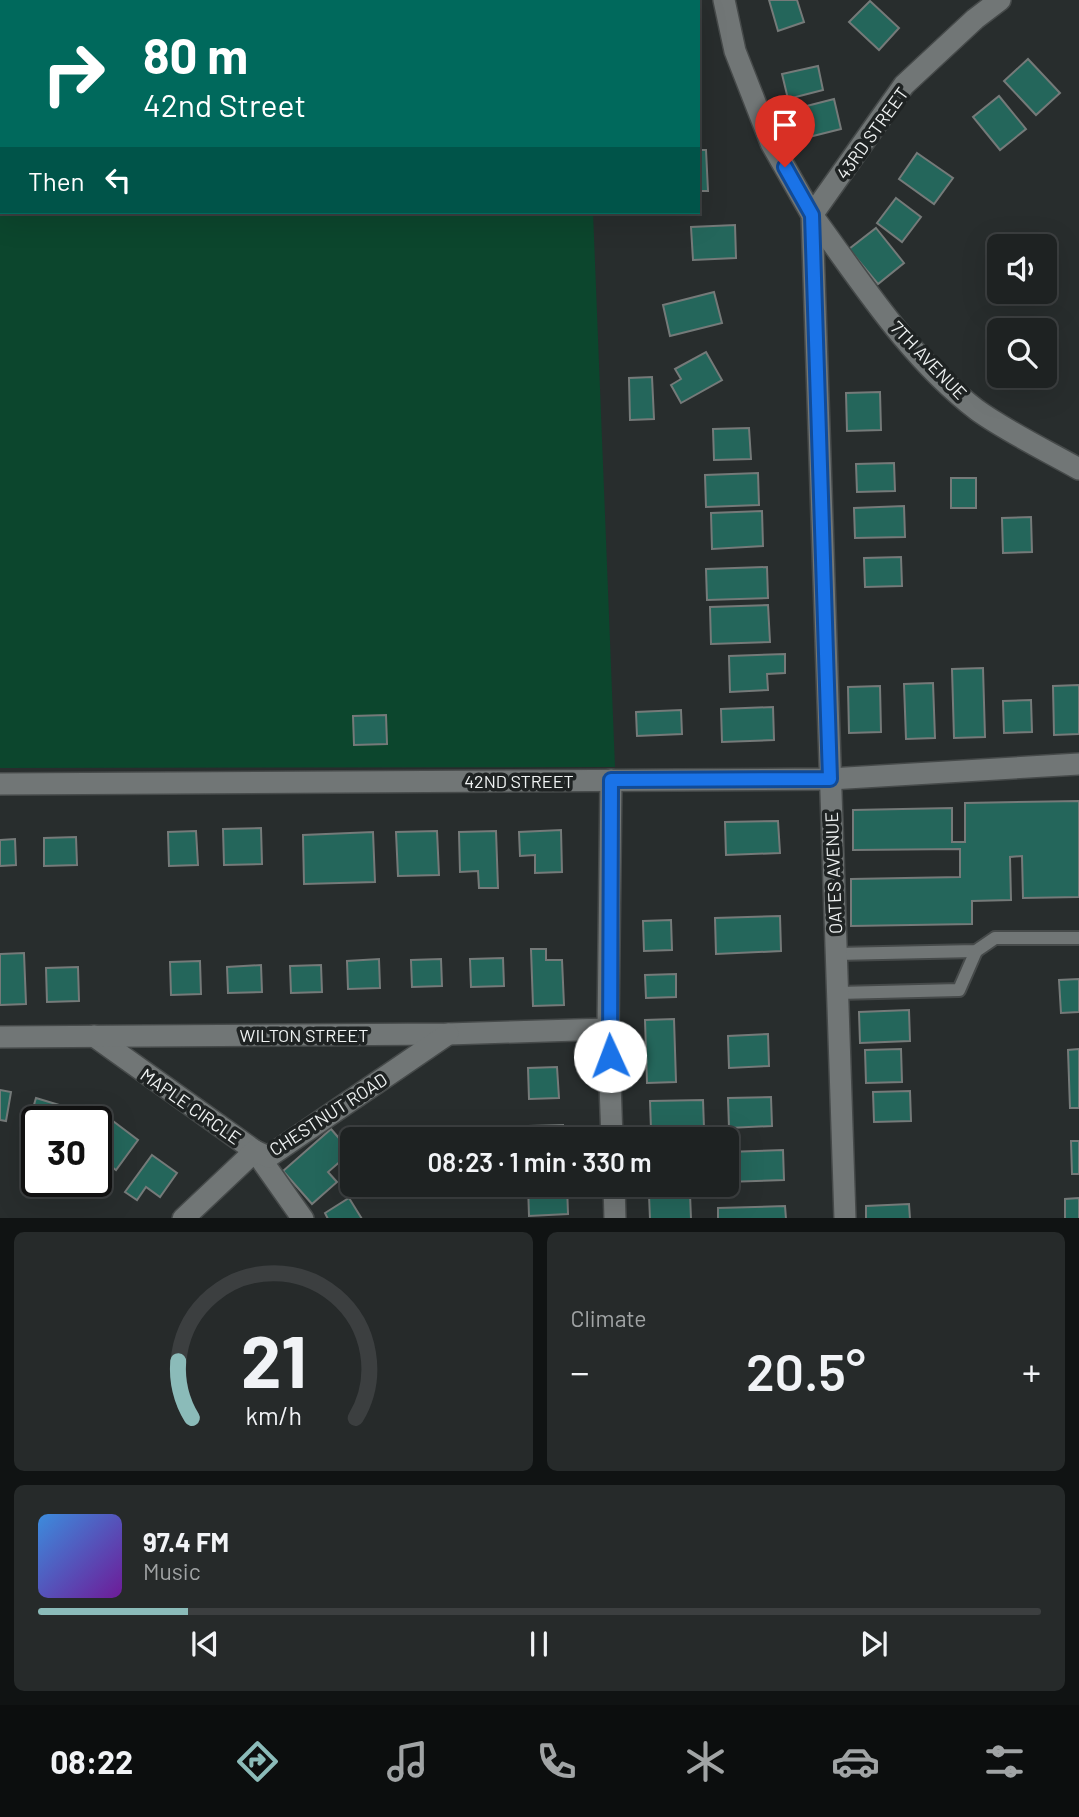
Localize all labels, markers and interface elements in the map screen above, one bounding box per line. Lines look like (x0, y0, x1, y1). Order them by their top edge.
text: 80 m (143, 25, 248, 84)
icon: right (28, 28, 119, 119)
street label: 43RD STREET (831, 83, 913, 183)
text: 42nd Street (143, 85, 306, 123)
pin (755, 95, 815, 167)
icon: arrive (766, 106, 804, 144)
icon: left (99, 161, 137, 199)
text: Then (28, 165, 85, 196)
map controls (987, 234, 1057, 388)
button: sound (987, 234, 1057, 304)
street label: 7TH AVENUE (886, 316, 972, 404)
button: search (987, 318, 1057, 388)
street label: 42ND STREET (464, 770, 574, 792)
street label: OATES AVENUE (820, 812, 846, 934)
position arrow (573, 1019, 647, 1093)
street label: WILTON STREET (240, 1024, 368, 1046)
street label: MAPLE CIRCLE (136, 1063, 246, 1149)
street label: CHESTNUT ROAD (265, 1068, 391, 1160)
speed limit sign: 30 (21, 1106, 112, 1197)
text: 08:23 · 1 min · 330 m (427, 1146, 652, 1177)
text: Climate (571, 1304, 647, 1332)
text: 21 (240, 1315, 306, 1403)
text: 20.5° (746, 1339, 866, 1401)
text: − (571, 1348, 590, 1394)
text: + (1022, 1348, 1041, 1394)
text: km/h (245, 1399, 302, 1429)
text: 97.4 FM (143, 1526, 229, 1557)
text: Music (143, 1557, 201, 1585)
icon: previous (186, 1625, 224, 1663)
icon: pause (520, 1625, 558, 1663)
icon: next (855, 1625, 893, 1663)
icon: directions (233, 1737, 282, 1786)
icon: music (383, 1737, 432, 1786)
icon: phone (532, 1737, 581, 1786)
icon: climate (681, 1737, 730, 1786)
icon: car (831, 1737, 880, 1786)
icon: filters (980, 1737, 1029, 1786)
text: 08:22 (50, 1742, 133, 1780)

